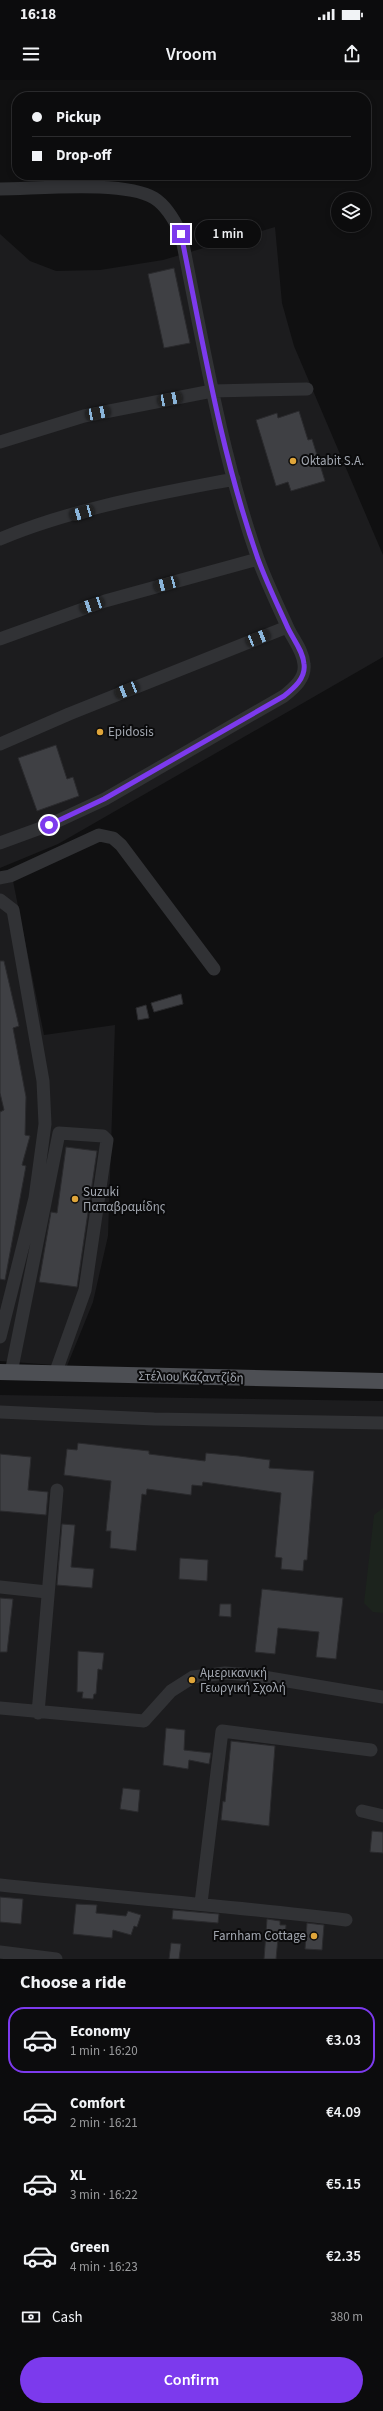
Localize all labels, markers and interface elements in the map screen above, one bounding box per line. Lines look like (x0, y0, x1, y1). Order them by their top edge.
text: 16:18 (20, 4, 56, 25)
text: Vroom (166, 42, 217, 67)
icon: menu (20, 43, 42, 65)
icon: share (341, 43, 363, 65)
text: Pickup (56, 107, 101, 128)
text: Drop-off (56, 145, 111, 166)
map controls (331, 192, 371, 232)
button: layers (331, 192, 371, 232)
callout: 1 min (195, 220, 261, 248)
route end (172, 225, 190, 243)
text: 1 min (213, 225, 243, 243)
car (157, 391, 183, 407)
car (85, 405, 111, 421)
place label: Oktabit S.A. (301, 452, 364, 470)
marker: Oktabit S.A. (288, 456, 298, 466)
car (69, 504, 95, 522)
car (153, 575, 179, 593)
car (79, 595, 105, 615)
car (245, 628, 271, 648)
car (114, 680, 140, 700)
place label: Epidosis (108, 723, 154, 741)
marker: Epidosis (95, 727, 105, 737)
route start (40, 816, 58, 834)
place label: Suzuki Παπαβραμίδης (83, 1183, 166, 1216)
marker: Suzuki Παπαβραμίδης (70, 1194, 80, 1204)
street label: Στέλιου Καζαντζίδη (138, 1367, 244, 1387)
place label: Αμερικανική Γεωργική Σχολή (200, 1664, 286, 1697)
marker: Αμερικανική Γεωργική Σχολή (187, 1675, 197, 1685)
place label: Farnham Cottage (213, 1927, 306, 1945)
marker: Farnham Cottage (309, 1931, 319, 1941)
text: Choose a ride (20, 1970, 126, 1995)
text: Economy (70, 2021, 131, 2042)
icon: car (22, 2022, 58, 2058)
text: €3.03 (326, 2030, 361, 2051)
text: 1 min · 16:20 (70, 2042, 138, 2060)
text: Comfort (70, 2093, 125, 2114)
icon: car (22, 2094, 58, 2130)
text: €4.09 (326, 2102, 361, 2123)
text: 2 min · 16:21 (70, 2114, 138, 2132)
text: XL (70, 2165, 86, 2186)
icon: car (22, 2166, 58, 2202)
text: €5.15 (326, 2174, 361, 2195)
text: 3 min · 16:22 (70, 2186, 138, 2204)
text: Green (70, 2237, 110, 2258)
icon: car (22, 2238, 58, 2274)
text: €2.35 (326, 2246, 361, 2267)
text: 4 min · 16:23 (70, 2258, 138, 2276)
icon: cash (20, 2306, 42, 2328)
text: Cash (52, 2307, 83, 2328)
text: 380 m (330, 2308, 363, 2326)
button: Confirm (20, 2357, 363, 2403)

